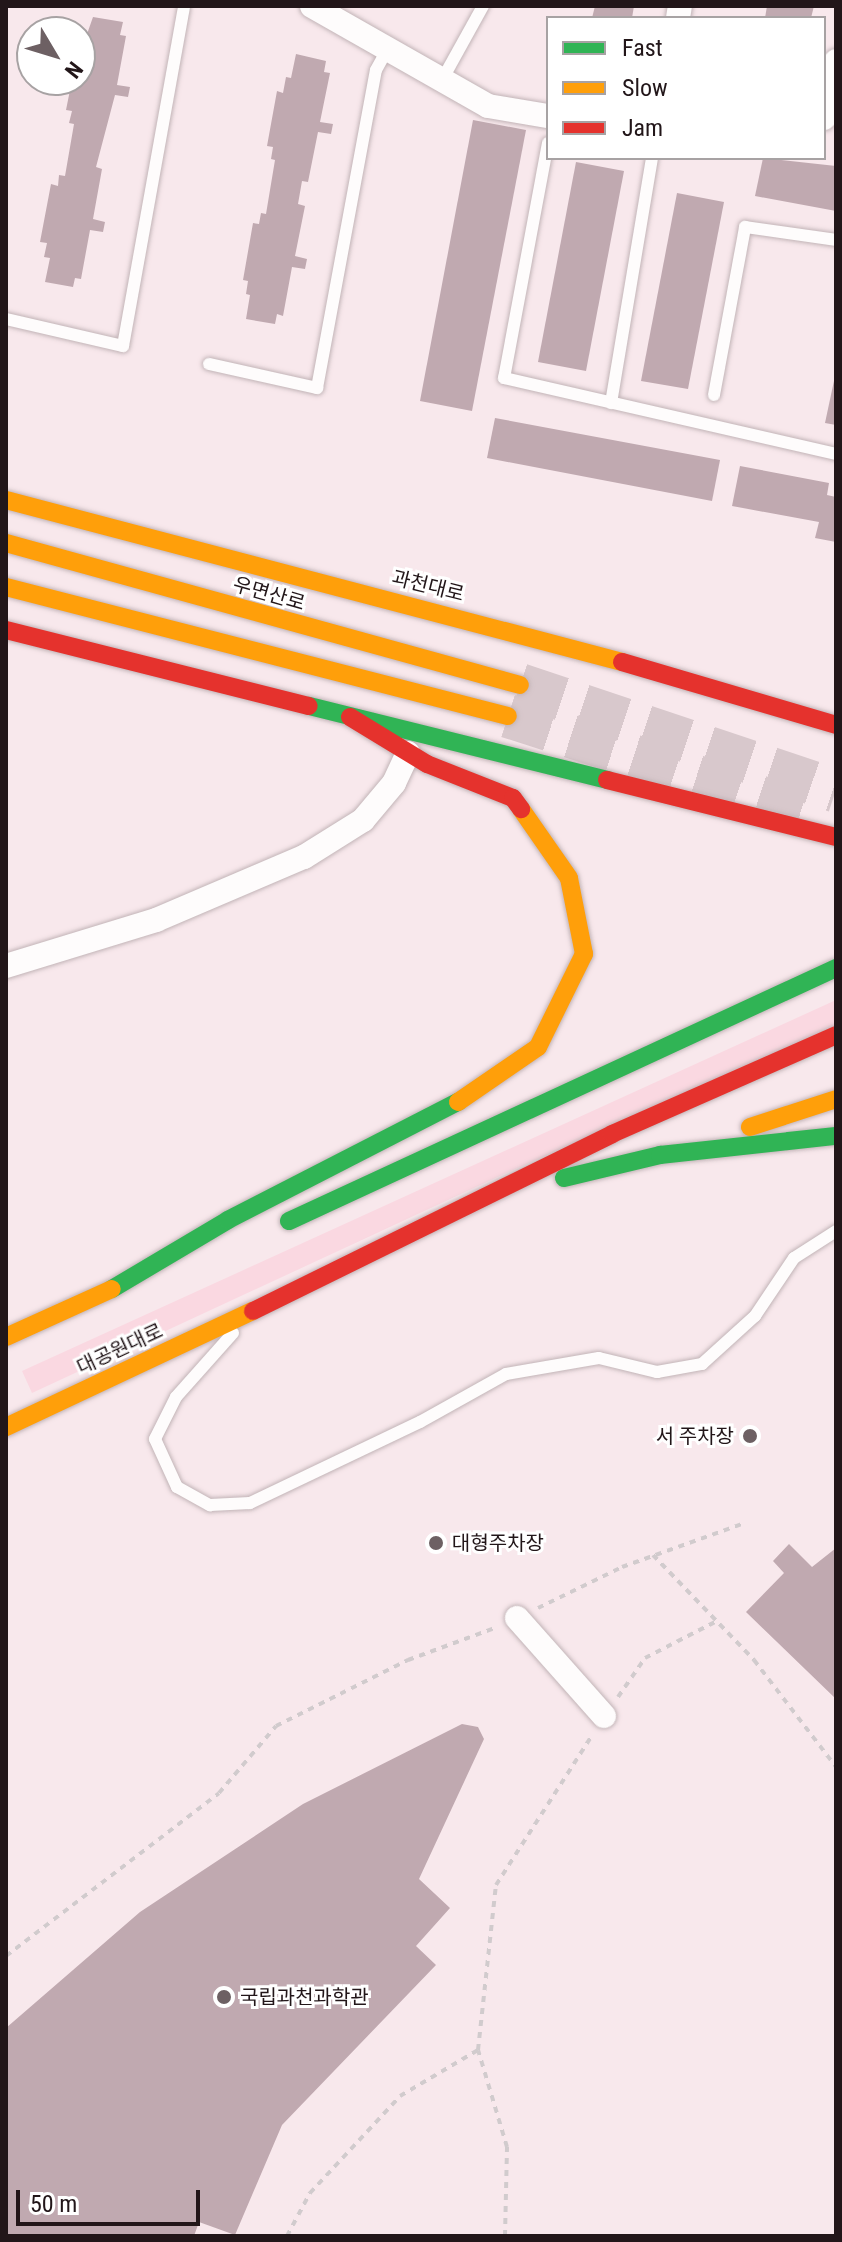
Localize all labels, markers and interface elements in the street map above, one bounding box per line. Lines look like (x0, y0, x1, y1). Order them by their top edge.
north arrow (16, 16, 96, 96)
legend (546, 16, 826, 160)
text: Fast (622, 34, 663, 62)
text: N (60, 57, 88, 83)
text: Slow (622, 74, 668, 102)
text: Jam (622, 114, 663, 142)
street label: 과천대로 (389, 565, 467, 607)
street label: 우면산로 (230, 572, 308, 616)
street label: 대공원대로 (73, 1319, 167, 1379)
place label: 서 주차장 (656, 1424, 734, 1448)
marker: 서 주차장 (741, 1427, 759, 1445)
place label: 대형주차장 (452, 1531, 544, 1555)
marker: 대형주차장 (427, 1534, 445, 1552)
place label: 국립과천과학관 (240, 1985, 369, 2009)
marker: 국립과천과학관 (215, 1988, 233, 2006)
scale bar (20, 2174, 204, 2224)
text: 50 m (30, 2190, 77, 2218)

